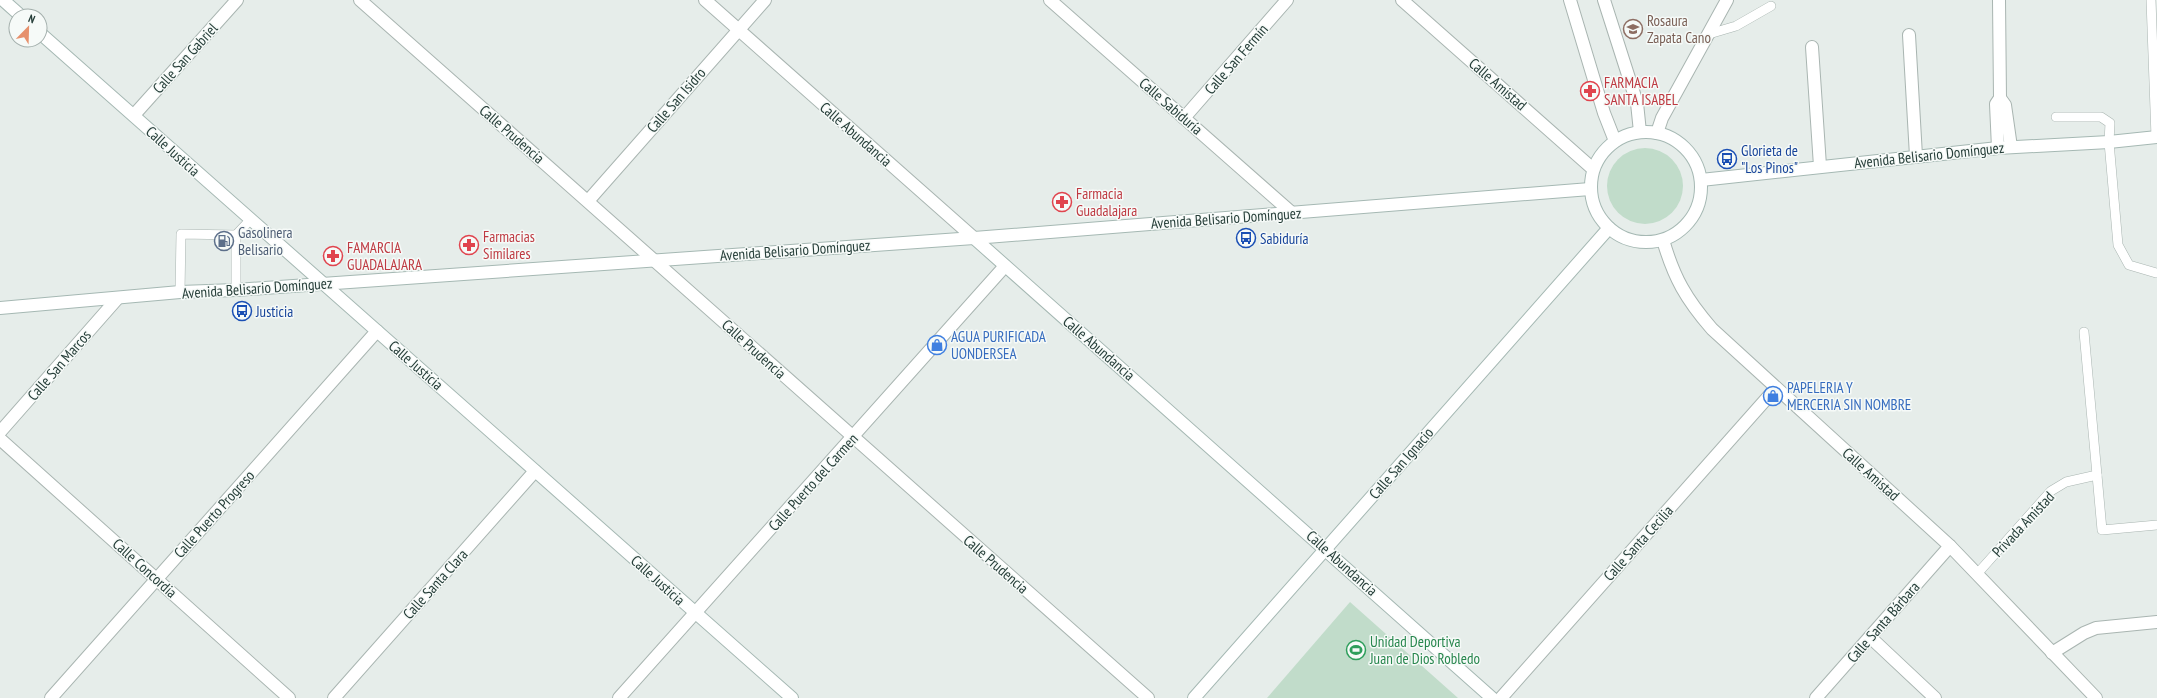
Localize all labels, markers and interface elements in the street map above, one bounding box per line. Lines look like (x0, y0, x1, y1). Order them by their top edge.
north arrow (8, 8, 48, 48)
text: N (26, 11, 37, 26)
place label: Rosaura Zapata Cano (1647, 11, 1711, 47)
school or university icon: Rosaura Zapata Cano (1622, 18, 1644, 40)
street label: Calle San Gabriel (148, 19, 222, 97)
street label: Calle San Fermín (1200, 20, 1272, 98)
street label: Calle Amistad (1465, 54, 1531, 114)
street label: Calle San Isidro (643, 64, 709, 136)
street label: Calle Sabiduría (1135, 73, 1207, 139)
place label: FARMACIA SANTA ISABEL (1604, 73, 1679, 109)
pharmacy icon: FARMACIA SANTA ISABEL (1579, 80, 1601, 102)
street label: Calle Abundancia (816, 98, 896, 170)
street label: Calle Prudencia (476, 101, 548, 167)
street label: Calle Justicia (142, 122, 204, 180)
street label: Avenida Belisario Domínguez (1853, 138, 2005, 172)
place label: Glorieta de "Los Pinos" (1741, 141, 1798, 177)
bus stop icon: Glorieta de "Los Pinos" (1716, 148, 1738, 170)
place label: Farmacia Guadalajara (1076, 184, 1137, 220)
pharmacy icon: Farmacia Guadalajara (1051, 191, 1073, 213)
street label: Avenida Belisario Domínguez (1150, 203, 1302, 233)
place label: Gasolinera Belisario (238, 223, 293, 259)
place label: Farmacias Similares (483, 227, 535, 263)
bus stop icon: Sabiduría (1235, 227, 1257, 249)
place label: Sabiduría (1260, 229, 1309, 248)
fuel station icon: Gasolinera Belisario (213, 230, 235, 252)
pharmacy icon: Farmacias Similares (458, 234, 480, 256)
street label: Avenida Belisario Domínguez (719, 235, 871, 265)
place label: FAMARCIA GUADALAJARA (347, 238, 423, 274)
pharmacy icon: FAMARCIA GUADALAJARA (322, 245, 344, 267)
street label: Avenida Belisario Domínguez (181, 273, 333, 303)
bus stop icon: Justicia (231, 300, 253, 322)
place label: Justicia (255, 302, 293, 321)
street label: Calle Abundancia (1059, 312, 1139, 384)
street label: Calle Prudencia (718, 315, 790, 383)
street label: Calle San Marcos (23, 326, 95, 404)
place label: AGUA PURIFICADA UONDERSEA (951, 327, 1047, 363)
shop icon: AGUA PURIFICADA UONDERSEA (926, 334, 948, 356)
street label: Calle Justicia (385, 336, 447, 394)
place label: PAPELERIA Y MERCERIA SIN NOMBRE (1787, 378, 1911, 414)
shop icon: PAPELERIA Y MERCERIA SIN NOMBRE (1762, 385, 1784, 407)
street label: Calle San Ignacio (1365, 423, 1437, 503)
street label: Calle Puerto del Carmen (764, 429, 862, 535)
street label: Calle Amistad (1838, 443, 1904, 505)
street label: Calle Puerto Progreso (170, 466, 258, 562)
street label: Privada Amistad (1988, 487, 2058, 561)
street label: Calle Santa Cecilia (1599, 501, 1677, 585)
street label: Calle Abundancia (1303, 526, 1381, 600)
street label: Calle Prudencia (960, 531, 1032, 597)
street label: Calle Concordia (109, 534, 181, 602)
street label: Calle Santa Clara (399, 545, 471, 623)
street label: Calle Justicia (627, 551, 689, 609)
street label: Calle Santa Bárbara (1843, 578, 1923, 666)
place label: Unidad Deportiva Juan de Dios Robledo (1369, 632, 1480, 668)
sports icon: Unidad Deportiva Juan de Dios Robledo (1345, 639, 1367, 661)

